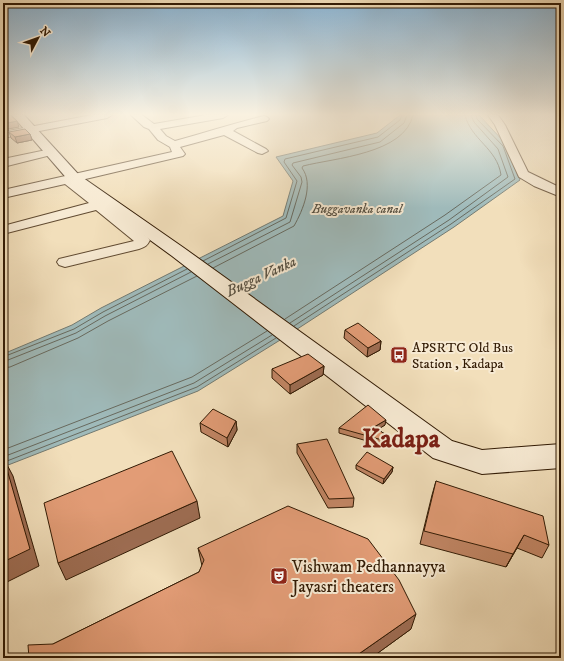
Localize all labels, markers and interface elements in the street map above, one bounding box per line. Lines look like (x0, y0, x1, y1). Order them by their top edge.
north arrow (18, 18, 58, 58)
text: N (37, 24, 53, 40)
water label: Buggavanka canal (311, 201, 404, 217)
water label: Bugga Vanka (222, 252, 299, 301)
place label: APSRTC Old Bus Station , Kadapa (412, 339, 513, 373)
bus stop icon: APSRTC Old Bus Station , Kadapa (389, 345, 409, 365)
district label: Kadapa (362, 423, 441, 456)
place label: Vishwam Pedhannayya Jayasri theaters (290, 556, 446, 598)
theatre icon: Vishwam Pedhannayya Jayasri theaters (269, 566, 289, 586)

